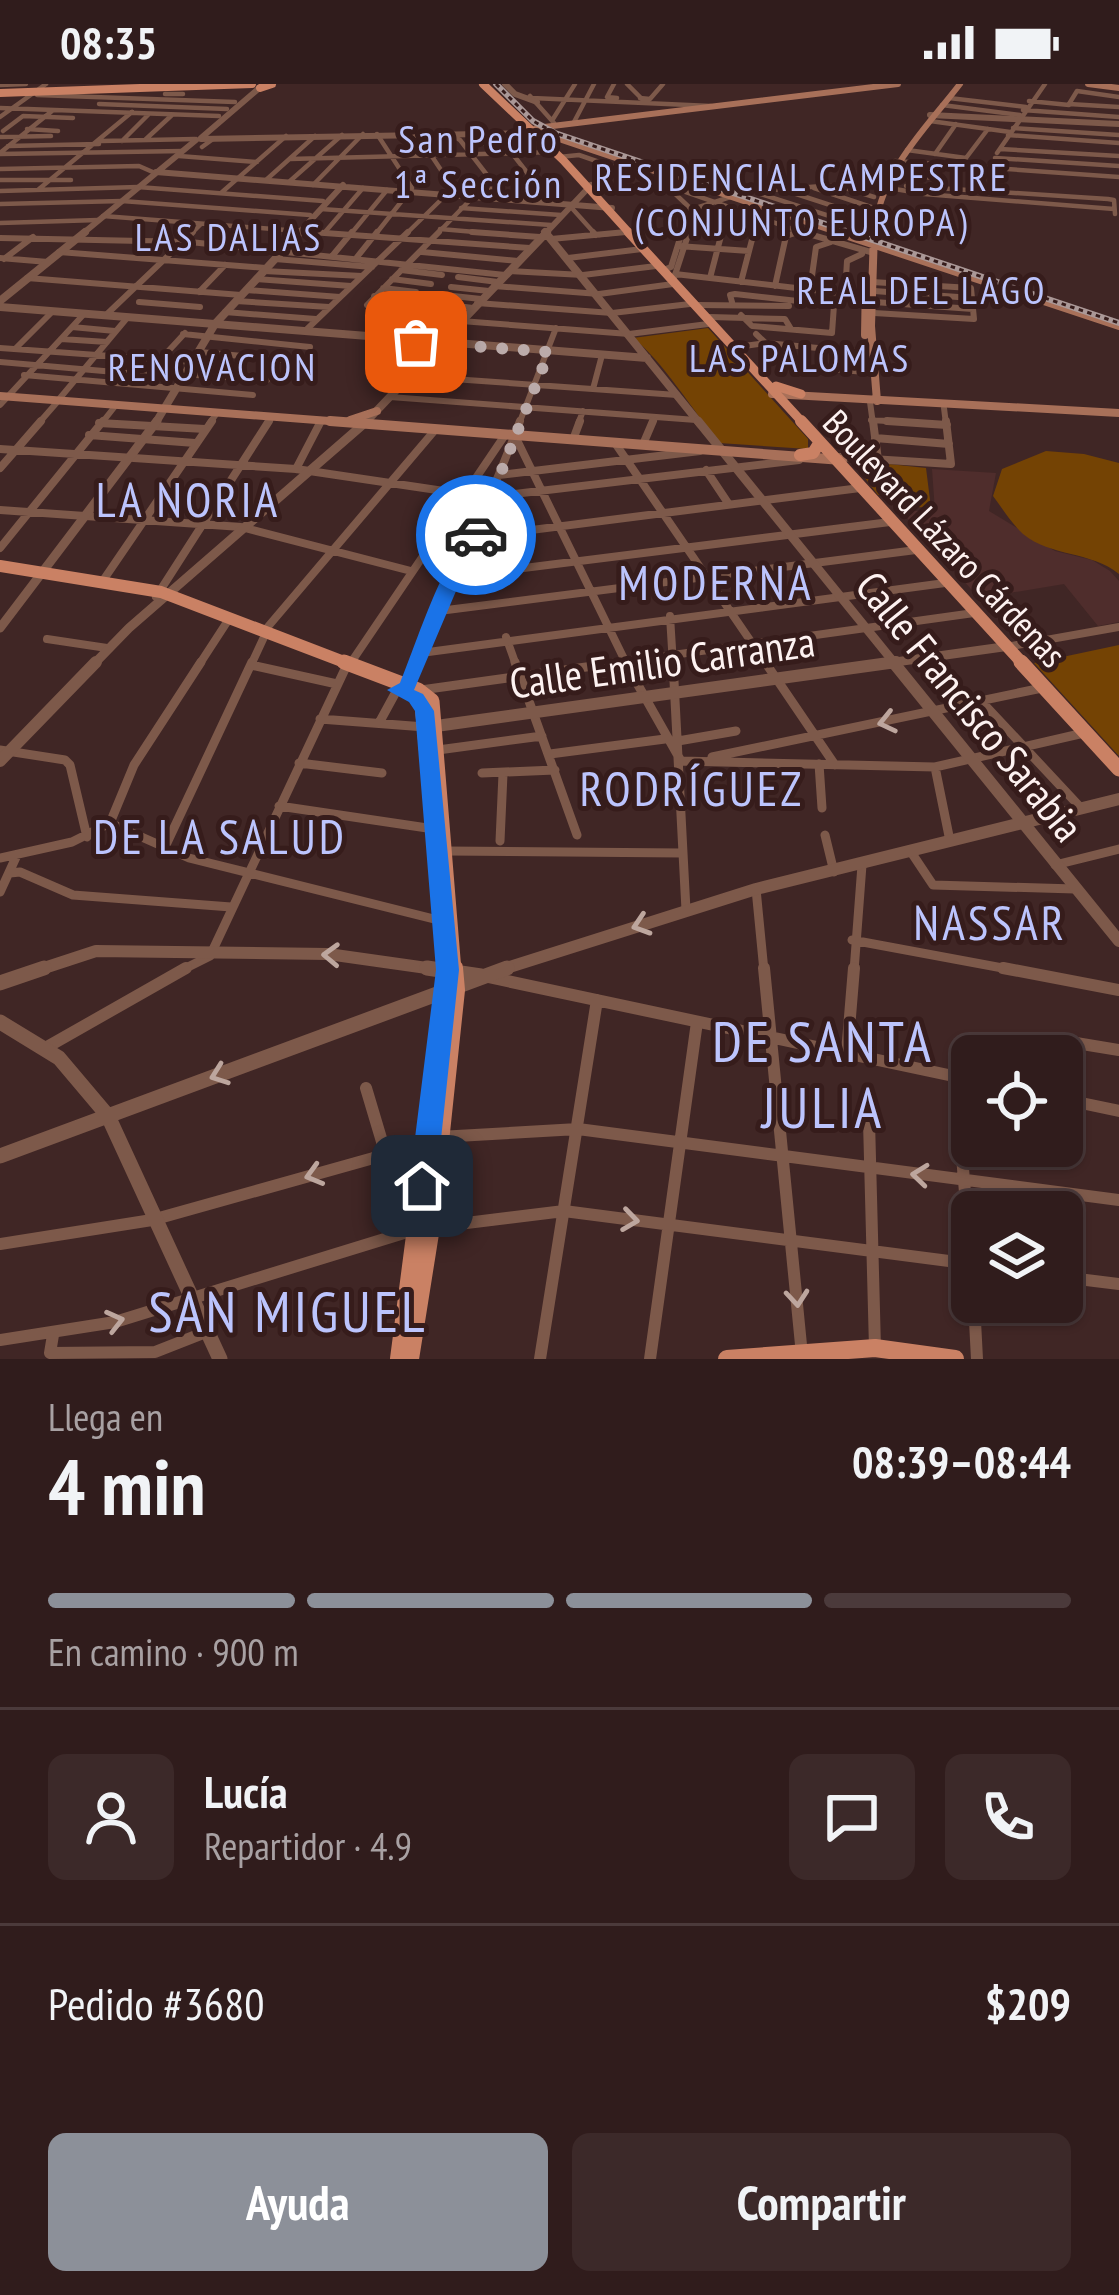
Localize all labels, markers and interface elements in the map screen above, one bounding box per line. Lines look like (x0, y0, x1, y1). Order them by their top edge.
text: 08:35 (60, 13, 157, 71)
district label: San Pedro 1ª Sección (394, 113, 564, 209)
district label: RESIDENCIAL CAMPESTRE (CONJUNTO EUROPA) (595, 151, 1009, 247)
district label: LAS DALIAS (135, 211, 323, 262)
district label: REAL DEL LAGO (797, 264, 1047, 315)
pin (365, 291, 467, 393)
icon: bag (383, 309, 449, 375)
district label: LAS PALOMAS (689, 332, 911, 383)
district label: RENOVACION (108, 341, 318, 392)
street label: Boulevard Lázaro Cárdenas (813, 399, 1077, 677)
district label: LA NORIA (96, 468, 280, 530)
courier (416, 475, 536, 595)
icon: car (443, 502, 509, 568)
district label: MODERNA (618, 551, 814, 613)
street label: Calle Francisco Sarabia (844, 560, 1096, 852)
street label: Calle Emilio Carranza (506, 613, 818, 711)
one-way arrow (877, 709, 897, 734)
district label: RODRÍGUEZ (580, 757, 804, 819)
district label: DE LA SALUD (93, 805, 347, 867)
district label: NASSAR (913, 891, 1067, 953)
one-way arrow (631, 911, 652, 936)
one-way arrow (321, 942, 340, 968)
district label: DE SANTA JULIA (712, 1004, 934, 1144)
map controls (951, 1035, 1083, 1323)
button: locate (951, 1035, 1083, 1167)
one-way arrow (210, 1061, 231, 1085)
pin (371, 1135, 473, 1237)
icon: home (389, 1153, 455, 1219)
one-way arrow (305, 1161, 326, 1186)
one-way arrow (910, 1163, 929, 1188)
button: layers (951, 1191, 1083, 1323)
one-way arrow (621, 1206, 640, 1232)
district label: SAN MIGUEL (148, 1274, 428, 1348)
one-way arrow (784, 1289, 810, 1308)
one-way arrow (105, 1310, 125, 1335)
text: Llega en (48, 1391, 163, 1442)
text: 08:39–08:44 (852, 1432, 1071, 1490)
text: 4 min (48, 1436, 206, 1537)
text: En camino · 900 m (48, 1626, 299, 1677)
button: person (48, 1754, 174, 1880)
button: chat (789, 1754, 915, 1880)
button: phone (945, 1754, 1071, 1880)
text: Lucía (204, 1762, 288, 1820)
text: Repartidor · 4.9 (204, 1820, 412, 1871)
text: Pedido #3680 (48, 1974, 265, 2032)
text: $209 (985, 1974, 1071, 2032)
button: Ayuda (48, 2133, 548, 2271)
button: Compartir (572, 2133, 1071, 2271)

